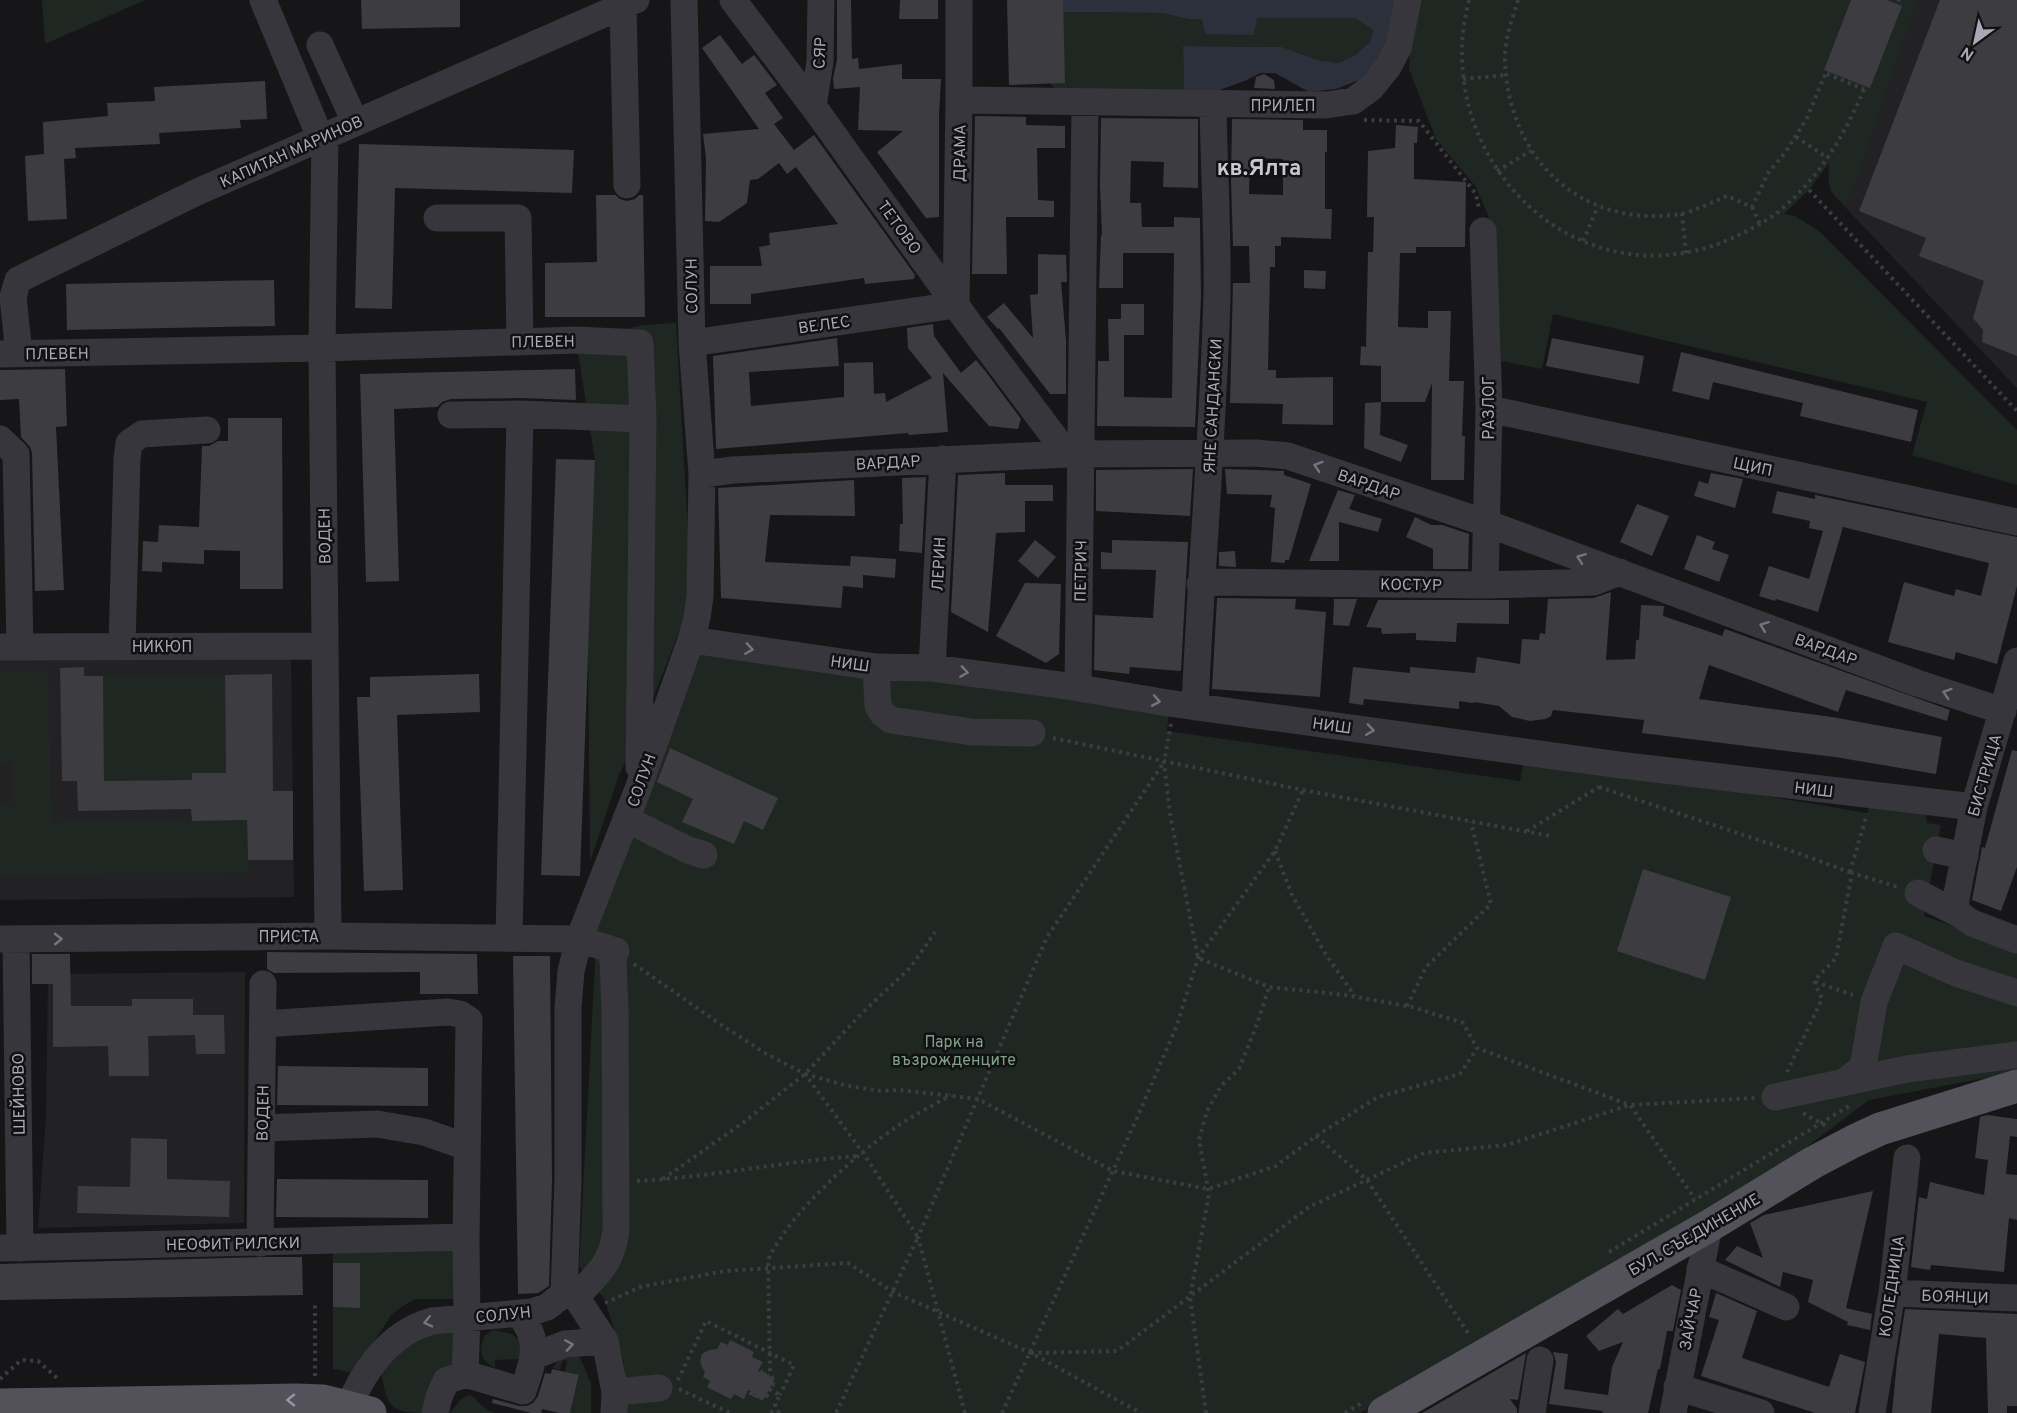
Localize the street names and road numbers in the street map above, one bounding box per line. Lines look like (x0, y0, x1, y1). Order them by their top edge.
street label: СЯР (810, 37, 832, 70)
street label: ПРИЛЕП (1250, 97, 1316, 117)
street label: КАПИТАН МАРИНОВ (217, 112, 366, 193)
street label: ДРАМА (950, 124, 972, 182)
street label: ТЕТОВО (872, 197, 925, 259)
street label: СОЛУН (683, 258, 703, 314)
street label: ВЕЛЕС (797, 312, 851, 340)
street label: ПЛЕВЕН (511, 332, 575, 354)
street label: ЯНЕ САНДАНСКИ (1200, 338, 1228, 474)
street label: ПЛЕВЕН (25, 344, 89, 366)
street label: РАЗЛОГ (1480, 376, 1500, 440)
street label: ВАРДАР (855, 452, 921, 476)
street label: ЩИП (1731, 454, 1774, 482)
street label: ВАРДАР (1334, 466, 1402, 506)
street label: ВОДЕН (316, 508, 336, 564)
street label: ЛЕРИН (929, 536, 951, 592)
street label: ПЕТРИЧ (1071, 540, 1093, 602)
street label: КОСТУР (1380, 575, 1442, 597)
street label: ВАРДАР (1791, 630, 1859, 671)
street label: НИКЮП (132, 638, 192, 658)
street label: НИШ (829, 652, 871, 678)
street label: НИШ (1311, 714, 1353, 740)
street label: БИСТРИЦА (1965, 732, 2007, 819)
street label: СОЛУН (624, 751, 662, 810)
street label: НИШ (1793, 779, 1834, 803)
street label: ПРИСТА (259, 928, 320, 948)
street label: ШЕЙНОВО (7, 1053, 31, 1135)
street label: ВОДЕН (254, 1085, 274, 1141)
street label: БУЛ. СЪЕДИНЕНИЕ (1626, 1190, 1764, 1282)
street label: НЕОФИТ РИЛСКИ (166, 1234, 300, 1256)
street label: КОЛЕДНИЦА (1876, 1234, 1910, 1338)
street label: ЗАЙЧАР (1674, 1286, 1708, 1352)
street label: БОЯНЦИ (1921, 1287, 1989, 1309)
street label: СОЛУН (475, 1303, 532, 1329)

